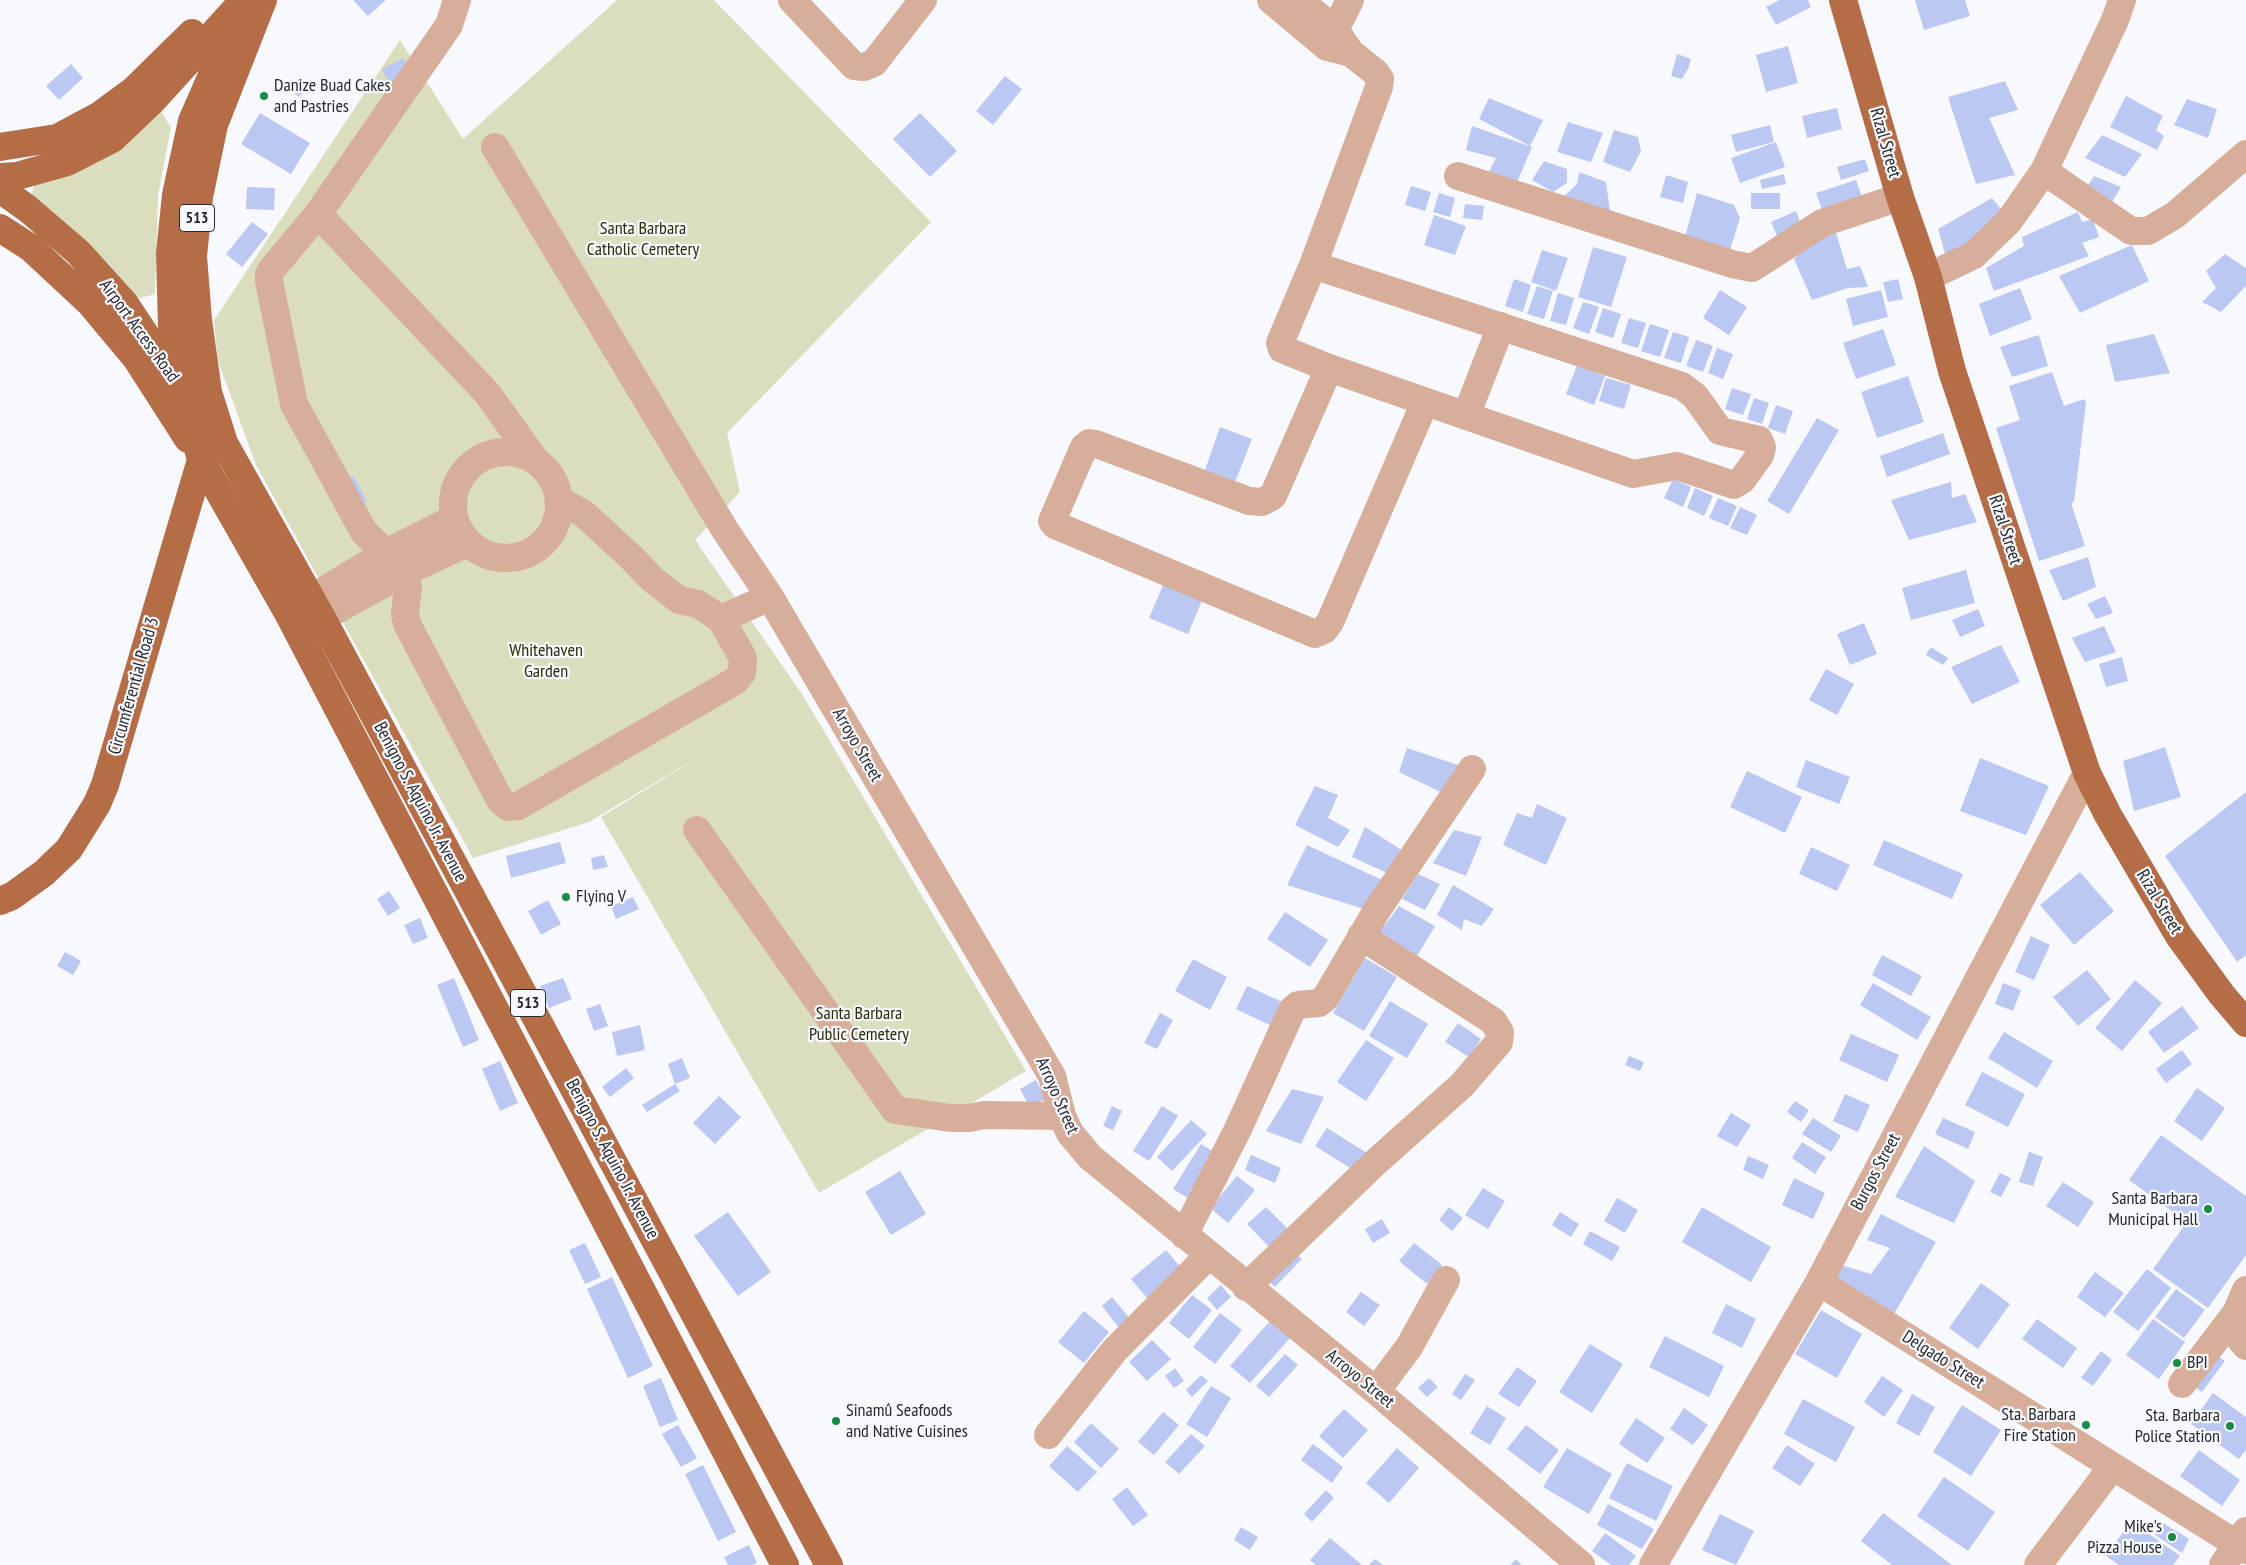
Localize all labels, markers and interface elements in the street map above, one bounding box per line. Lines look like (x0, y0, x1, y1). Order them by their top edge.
place label: Danize Buad Cakes and Pastries (274, 75, 391, 118)
marker: Danize Buad Cakes and Pastries (258, 90, 270, 102)
street label: Rizal Street (1865, 106, 1905, 180)
road number: 513 (180, 204, 214, 232)
park label: Santa Barbara Catholic Cemetery (587, 218, 699, 260)
street label: Airport Access Road (94, 275, 184, 387)
street label: Rizal Street (1984, 493, 2026, 567)
street label: Circumferential Road 3 (104, 615, 164, 757)
park label: Whitehaven Garden (509, 640, 583, 682)
street label: Arroyo Street (827, 704, 887, 786)
street label: Benigno S. Aquino Jr. Avenue (369, 718, 471, 886)
street label: Rizal Street (2131, 866, 2187, 938)
place label: Flying V (576, 886, 626, 908)
marker: Flying V (560, 891, 572, 903)
road number: 513 (510, 990, 546, 1016)
park label: Santa Barbara Public Cemetery (809, 1003, 909, 1046)
street label: Arroyo Street (1031, 1054, 1083, 1138)
street label: Benigno S. Aquino Jr. Avenue (561, 1075, 663, 1243)
street label: Burgos Street (1847, 1130, 1905, 1214)
place label: Santa Barbara Municipal Hall (2108, 1188, 2198, 1230)
marker: Santa Barbara Municipal Hall (2202, 1203, 2214, 1215)
street label: Delgado Street (1898, 1326, 1988, 1394)
street label: Arroyo Street (1321, 1345, 1399, 1413)
place label: BPI (2187, 1352, 2208, 1374)
marker: BPI (2171, 1357, 2183, 1369)
place label: Sinamû Seafoods and Native Cuisines (846, 1400, 968, 1442)
place label: Sta. Barbara Fire Station (2001, 1404, 2076, 1446)
place label: Sta. Barbara Police Station (2135, 1405, 2220, 1448)
marker: Sinamû Seafoods and Native Cuisines (830, 1415, 842, 1427)
marker: Sta. Barbara Fire Station (2080, 1419, 2092, 1431)
marker: Sta. Barbara Police Station (2224, 1420, 2236, 1432)
place label: Mike's Pizza House (2087, 1516, 2162, 1558)
marker: Mike's Pizza House (2166, 1531, 2178, 1543)

